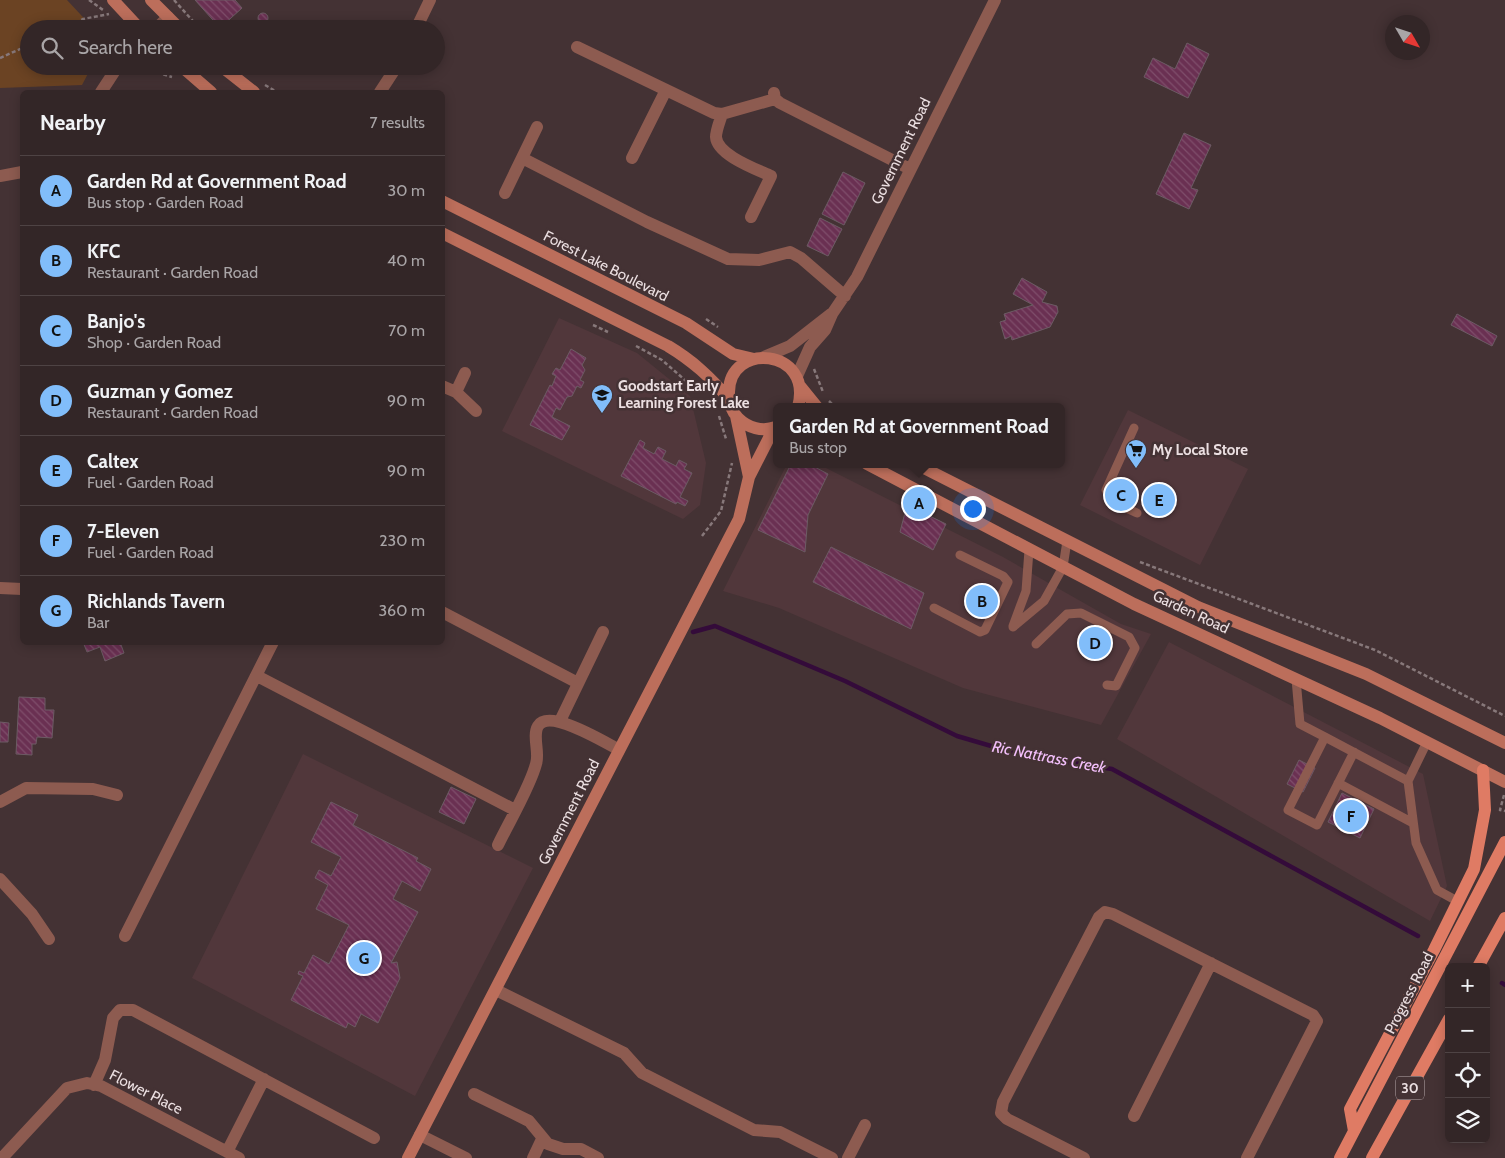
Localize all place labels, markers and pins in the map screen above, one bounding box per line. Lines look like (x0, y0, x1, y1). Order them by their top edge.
place label: Goodstart Early Learning Forest Lake (618, 377, 750, 412)
school or university icon: Goodstart Early Learning Forest Lake (590, 383, 614, 414)
supermarket icon: My Local Store (1124, 438, 1148, 469)
place label: My Local Store (1152, 441, 1248, 459)
pin: C (1105, 476, 1137, 514)
pin: E (1143, 481, 1175, 519)
pin: A (903, 484, 935, 522)
pin: B (966, 582, 998, 620)
pin: D (1079, 624, 1111, 662)
pin: F (1335, 797, 1367, 835)
pin: G (348, 939, 380, 977)

